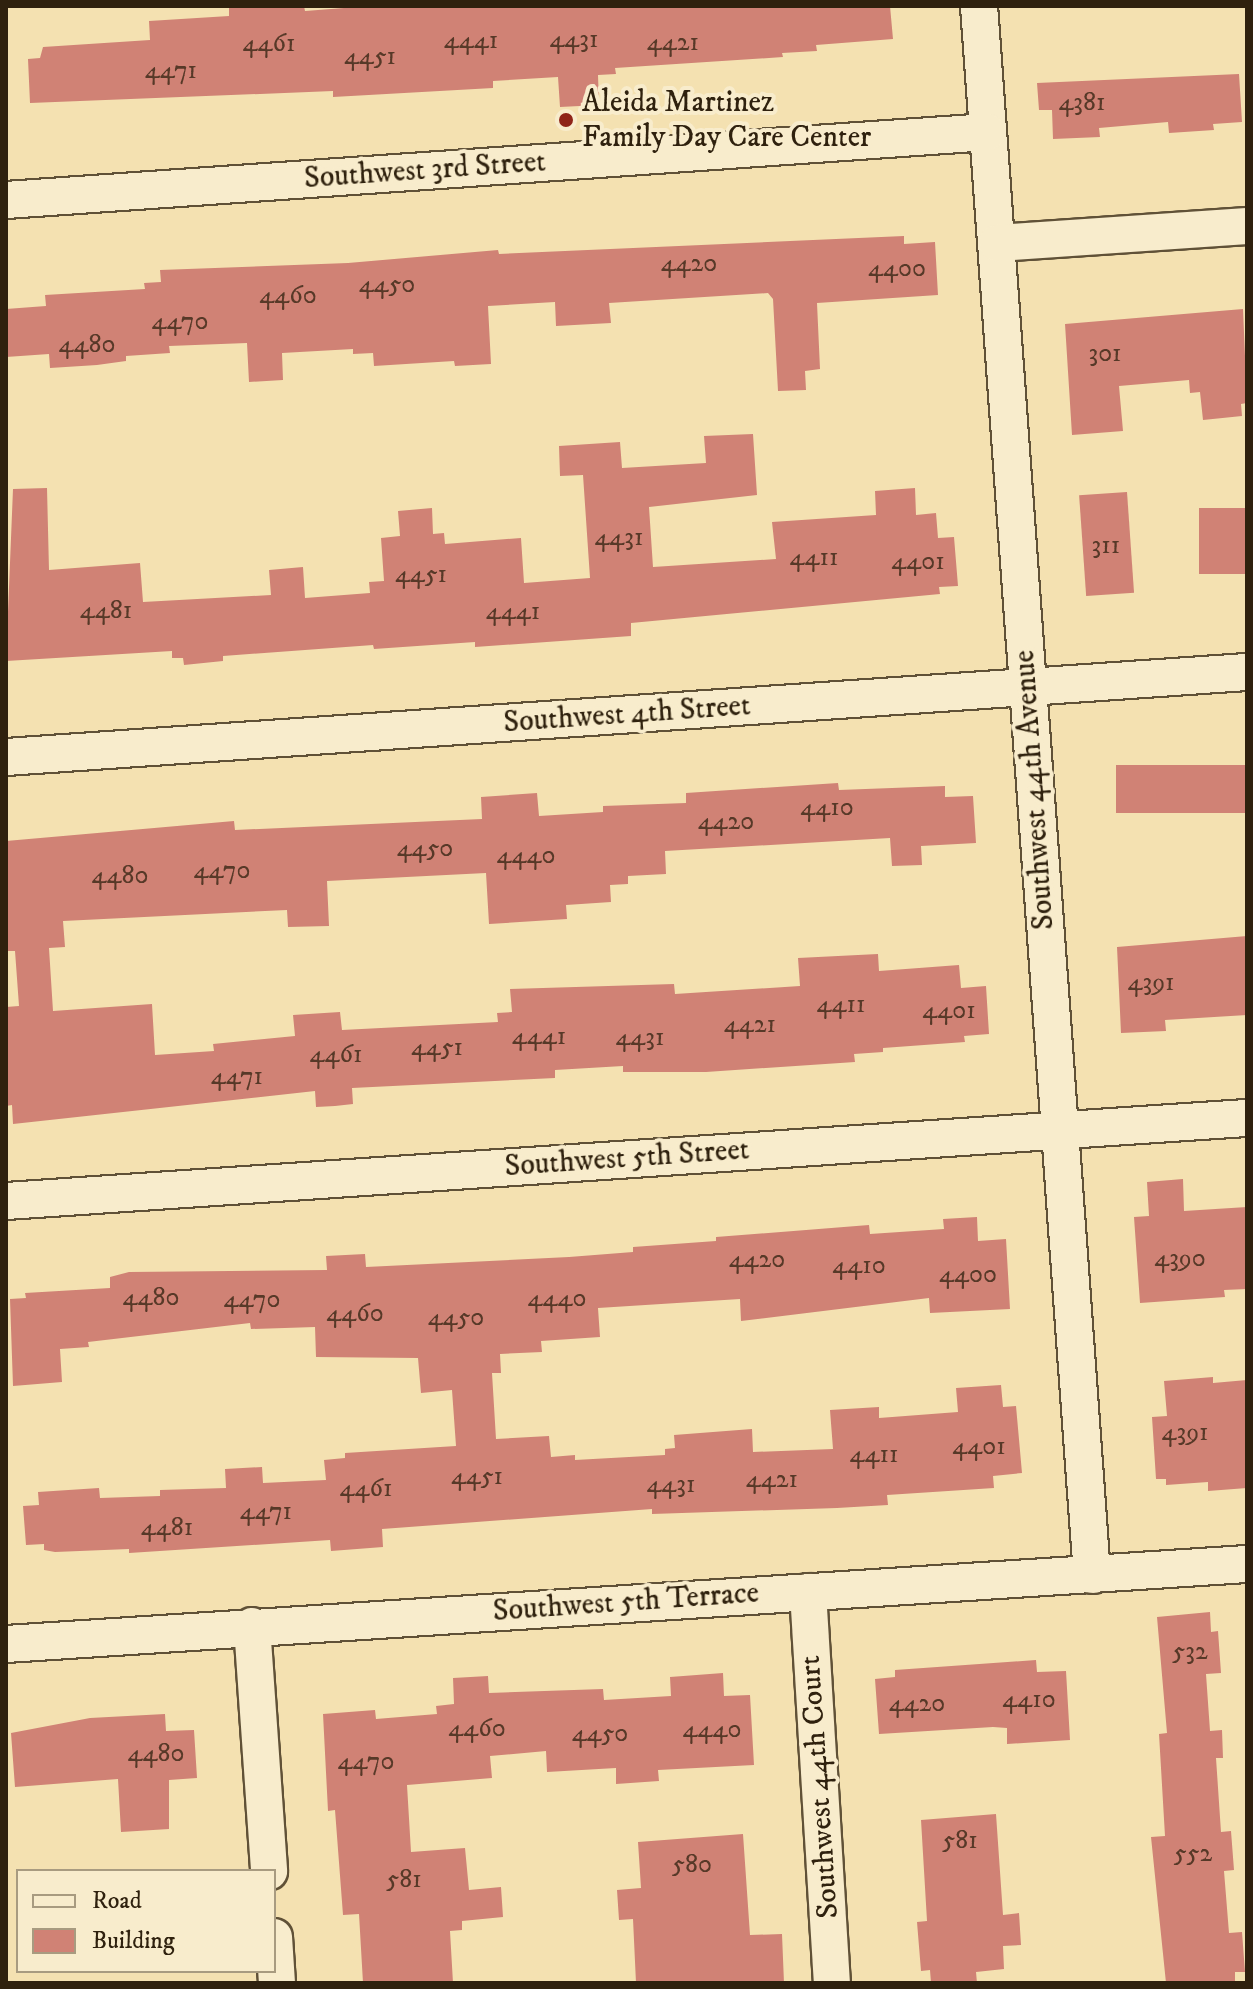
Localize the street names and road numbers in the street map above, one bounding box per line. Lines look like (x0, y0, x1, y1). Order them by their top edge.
street label: Southwest 3rd Street (303, 145, 547, 197)
street label: Southwest 44th Avenue (1007, 649, 1063, 931)
street label: Southwest 4th Street (502, 688, 752, 742)
street label: Southwest 5th Street (503, 1132, 751, 1186)
street label: Southwest 5th Terrace (492, 1576, 760, 1630)
street label: Southwest 44th Court (793, 1654, 847, 1920)

